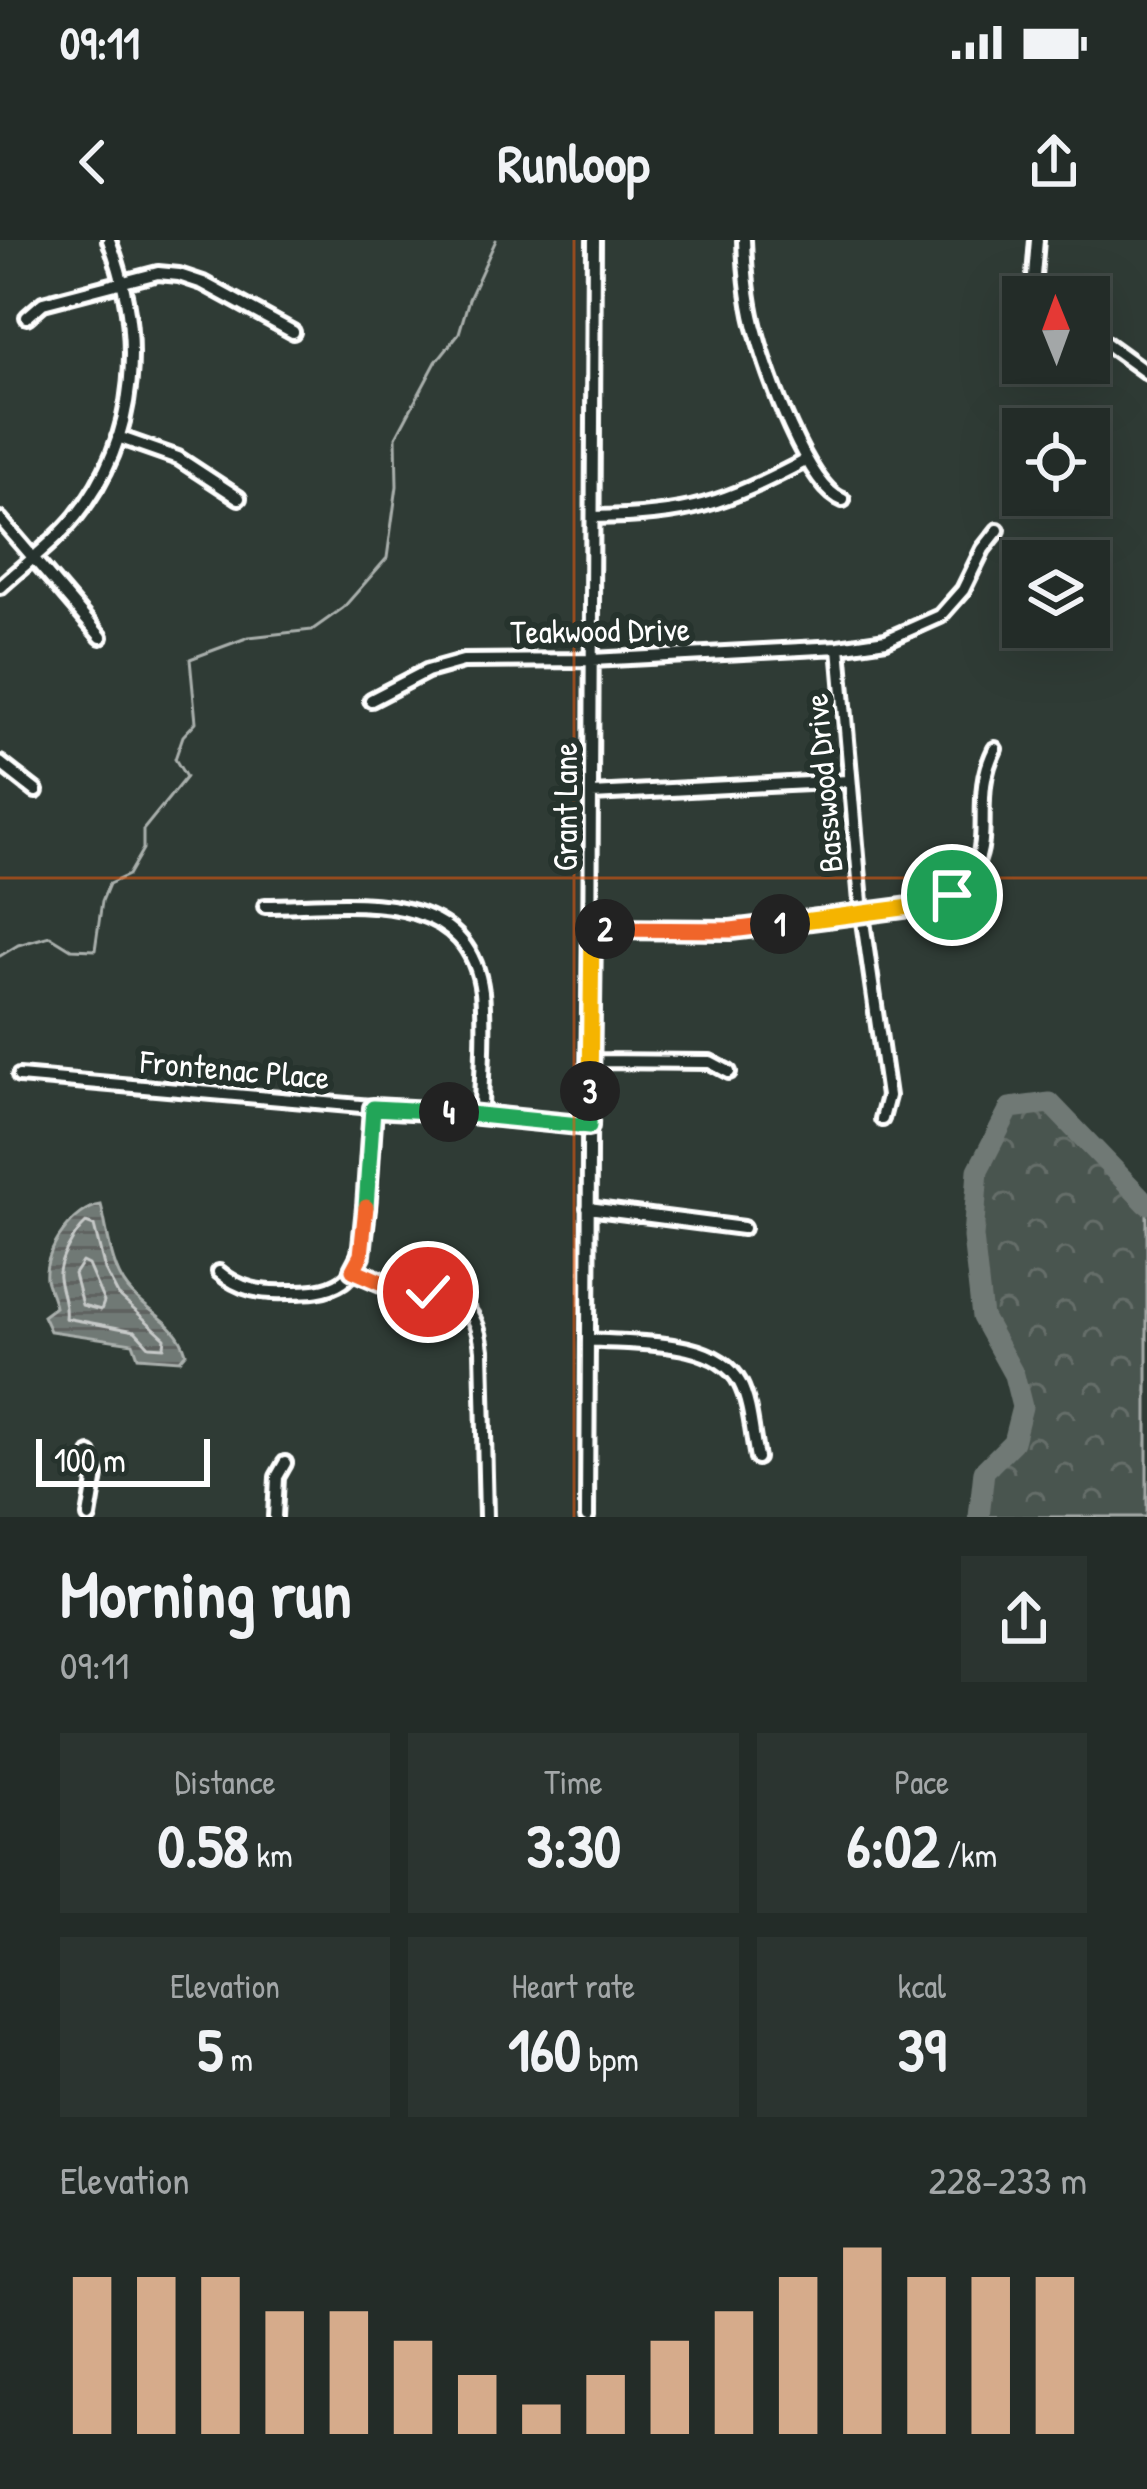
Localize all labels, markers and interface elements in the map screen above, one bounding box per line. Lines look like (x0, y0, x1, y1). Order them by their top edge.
text: 09:11 (60, 12, 140, 73)
text: Runloop (498, 126, 649, 199)
icon: back (60, 129, 126, 195)
icon: share (1021, 129, 1087, 195)
north arrow (1002, 276, 1110, 384)
map controls (1002, 276, 1110, 648)
button: locate (1002, 408, 1110, 516)
button: layers (1002, 540, 1110, 648)
street label: Teakwood Drive (510, 606, 690, 654)
street label: Basswood Drive (793, 692, 853, 874)
street label: Grant Lane (543, 743, 587, 871)
pin (901, 844, 1003, 946)
icon: arrive (919, 862, 985, 928)
pin: 1 (750, 894, 810, 954)
pin: 2 (575, 899, 635, 959)
text: 1 (774, 902, 786, 946)
text: 2 (597, 907, 613, 951)
street label: Frontenac Place (138, 1039, 331, 1099)
pin: 3 (560, 1061, 620, 1121)
text: 3 (583, 1069, 597, 1113)
pin: 4 (419, 1082, 479, 1142)
text: 4 (443, 1090, 455, 1134)
pin (377, 1241, 479, 1343)
icon: check (395, 1259, 461, 1325)
scale bar (36, 1433, 210, 1486)
text: 100 m (54, 1438, 126, 1482)
text: Morning run (60, 1548, 352, 1638)
button: share (961, 1556, 1087, 1682)
text: 09:11 (60, 1638, 129, 1691)
text: Distance (175, 1760, 276, 1804)
text: Time (544, 1760, 603, 1804)
text: Pace (894, 1760, 949, 1804)
text: 0.58 (158, 1804, 249, 1886)
text: 3:30 (526, 1804, 621, 1886)
text: 6:02 (847, 1804, 939, 1886)
text: km (249, 1833, 293, 1877)
text: /km (939, 1833, 997, 1877)
text: Elevation (170, 1964, 280, 2008)
text: Heart rate (512, 1964, 635, 2008)
text: kcal (898, 1964, 946, 2008)
text: 5 (197, 2008, 223, 2090)
text: 160 (508, 2008, 581, 2090)
text: 39 (897, 2008, 946, 2090)
text: m (223, 2037, 253, 2081)
text: bpm (581, 2037, 639, 2081)
text: Elevation (60, 2153, 190, 2206)
text: 228–233 m (929, 2153, 1087, 2206)

